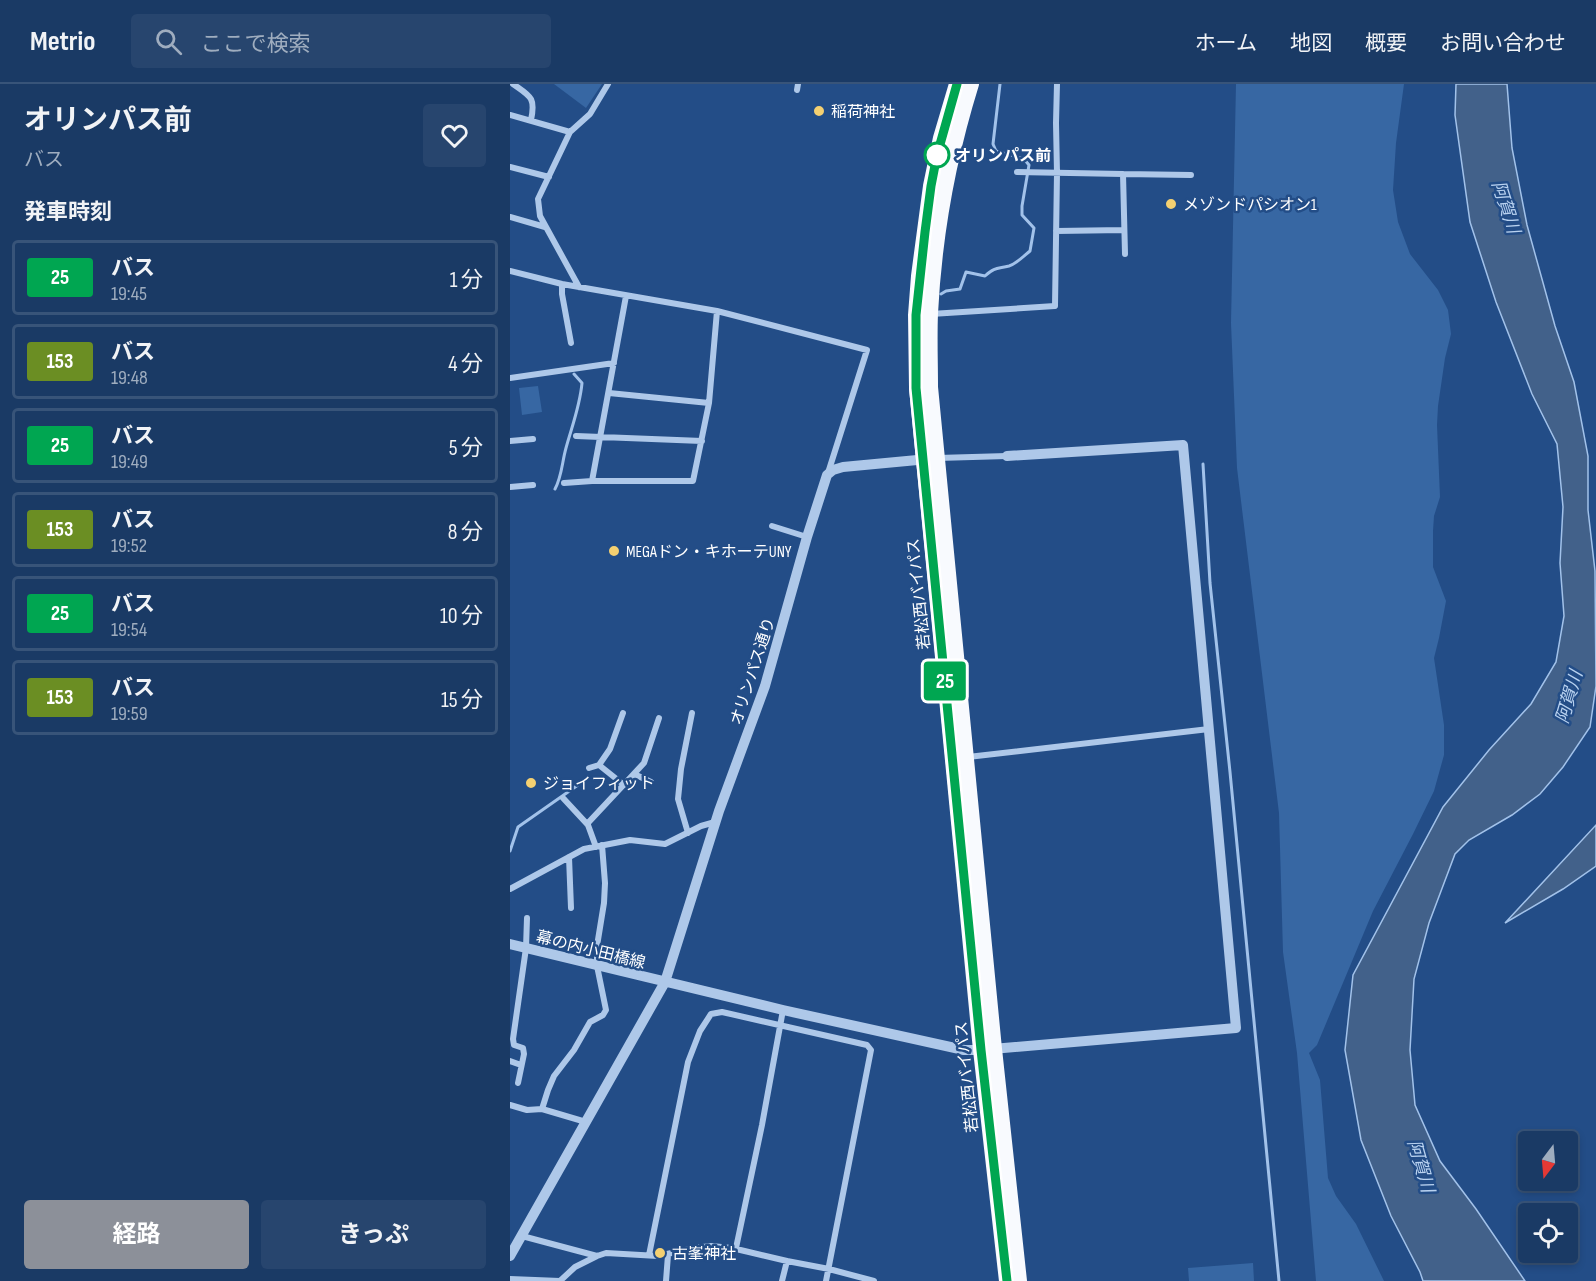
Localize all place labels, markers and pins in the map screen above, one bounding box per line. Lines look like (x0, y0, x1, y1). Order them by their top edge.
place label: 稲荷神社 (831, 103, 895, 122)
marker: 稲荷神社 (812, 104, 826, 118)
marker: オリンパス前 (924, 142, 950, 168)
place label: オリンパス前 (955, 147, 1051, 166)
place label: メゾンドパシオン1 (1183, 196, 1317, 215)
marker: メゾンドパシオン1 (1164, 197, 1178, 211)
place label: MEGAドン・キホーテUNY (626, 543, 792, 562)
marker: MEGAドン・キホーテUNY (607, 544, 621, 558)
place label: ジョイフィット (543, 775, 655, 794)
marker: ジョイフィット (524, 776, 538, 790)
place label: 古峯神社 (672, 1245, 736, 1264)
marker: 古峯神社 (653, 1246, 667, 1260)

